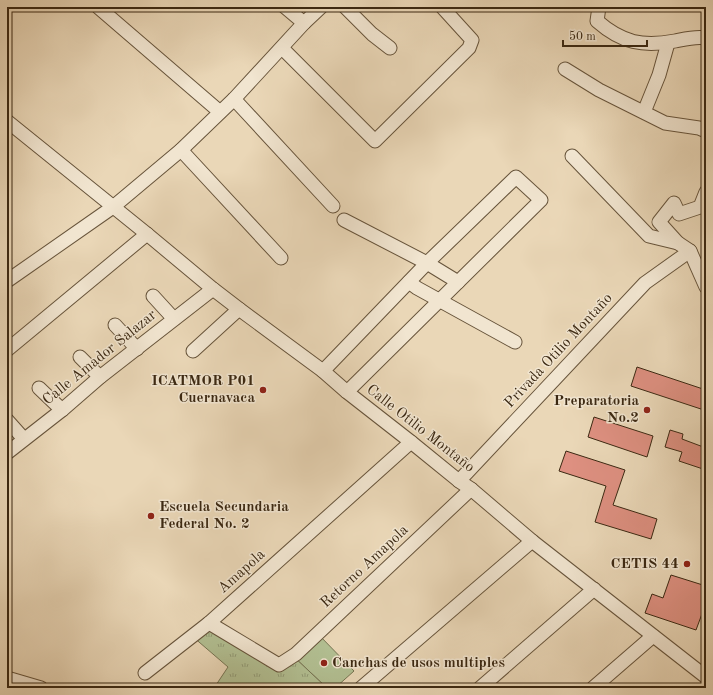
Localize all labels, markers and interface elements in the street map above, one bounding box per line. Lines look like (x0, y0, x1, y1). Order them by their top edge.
scale bar (563, 22, 647, 48)
text: 50 m (569, 30, 596, 43)
street label: Privada Otilio Montaño (502, 291, 616, 411)
street label: Calle Amador Salazar (40, 308, 160, 408)
place label: ICATMOR P01 Cuernavaca (151, 374, 255, 406)
street label: Calle Otilio Montaño (363, 382, 477, 476)
marker: ICATMOR P01 Cuernavaca (258, 385, 268, 395)
place label: Preparatoria No.2 (553, 394, 639, 426)
marker: Preparatoria No.2 (642, 405, 652, 415)
place label: Escuela Secundaria Federal No. 2 (159, 500, 289, 532)
marker: Escuela Secundaria Federal No. 2 (146, 511, 156, 521)
street label: Retorno Amapola (318, 522, 412, 611)
street label: Amapola (216, 547, 269, 597)
place label: CETIS 44 (611, 557, 679, 572)
marker: CETIS 44 (682, 559, 692, 569)
place label: Canchas de usos multiples (332, 656, 505, 671)
marker: Canchas de usos multiples (319, 658, 329, 668)

